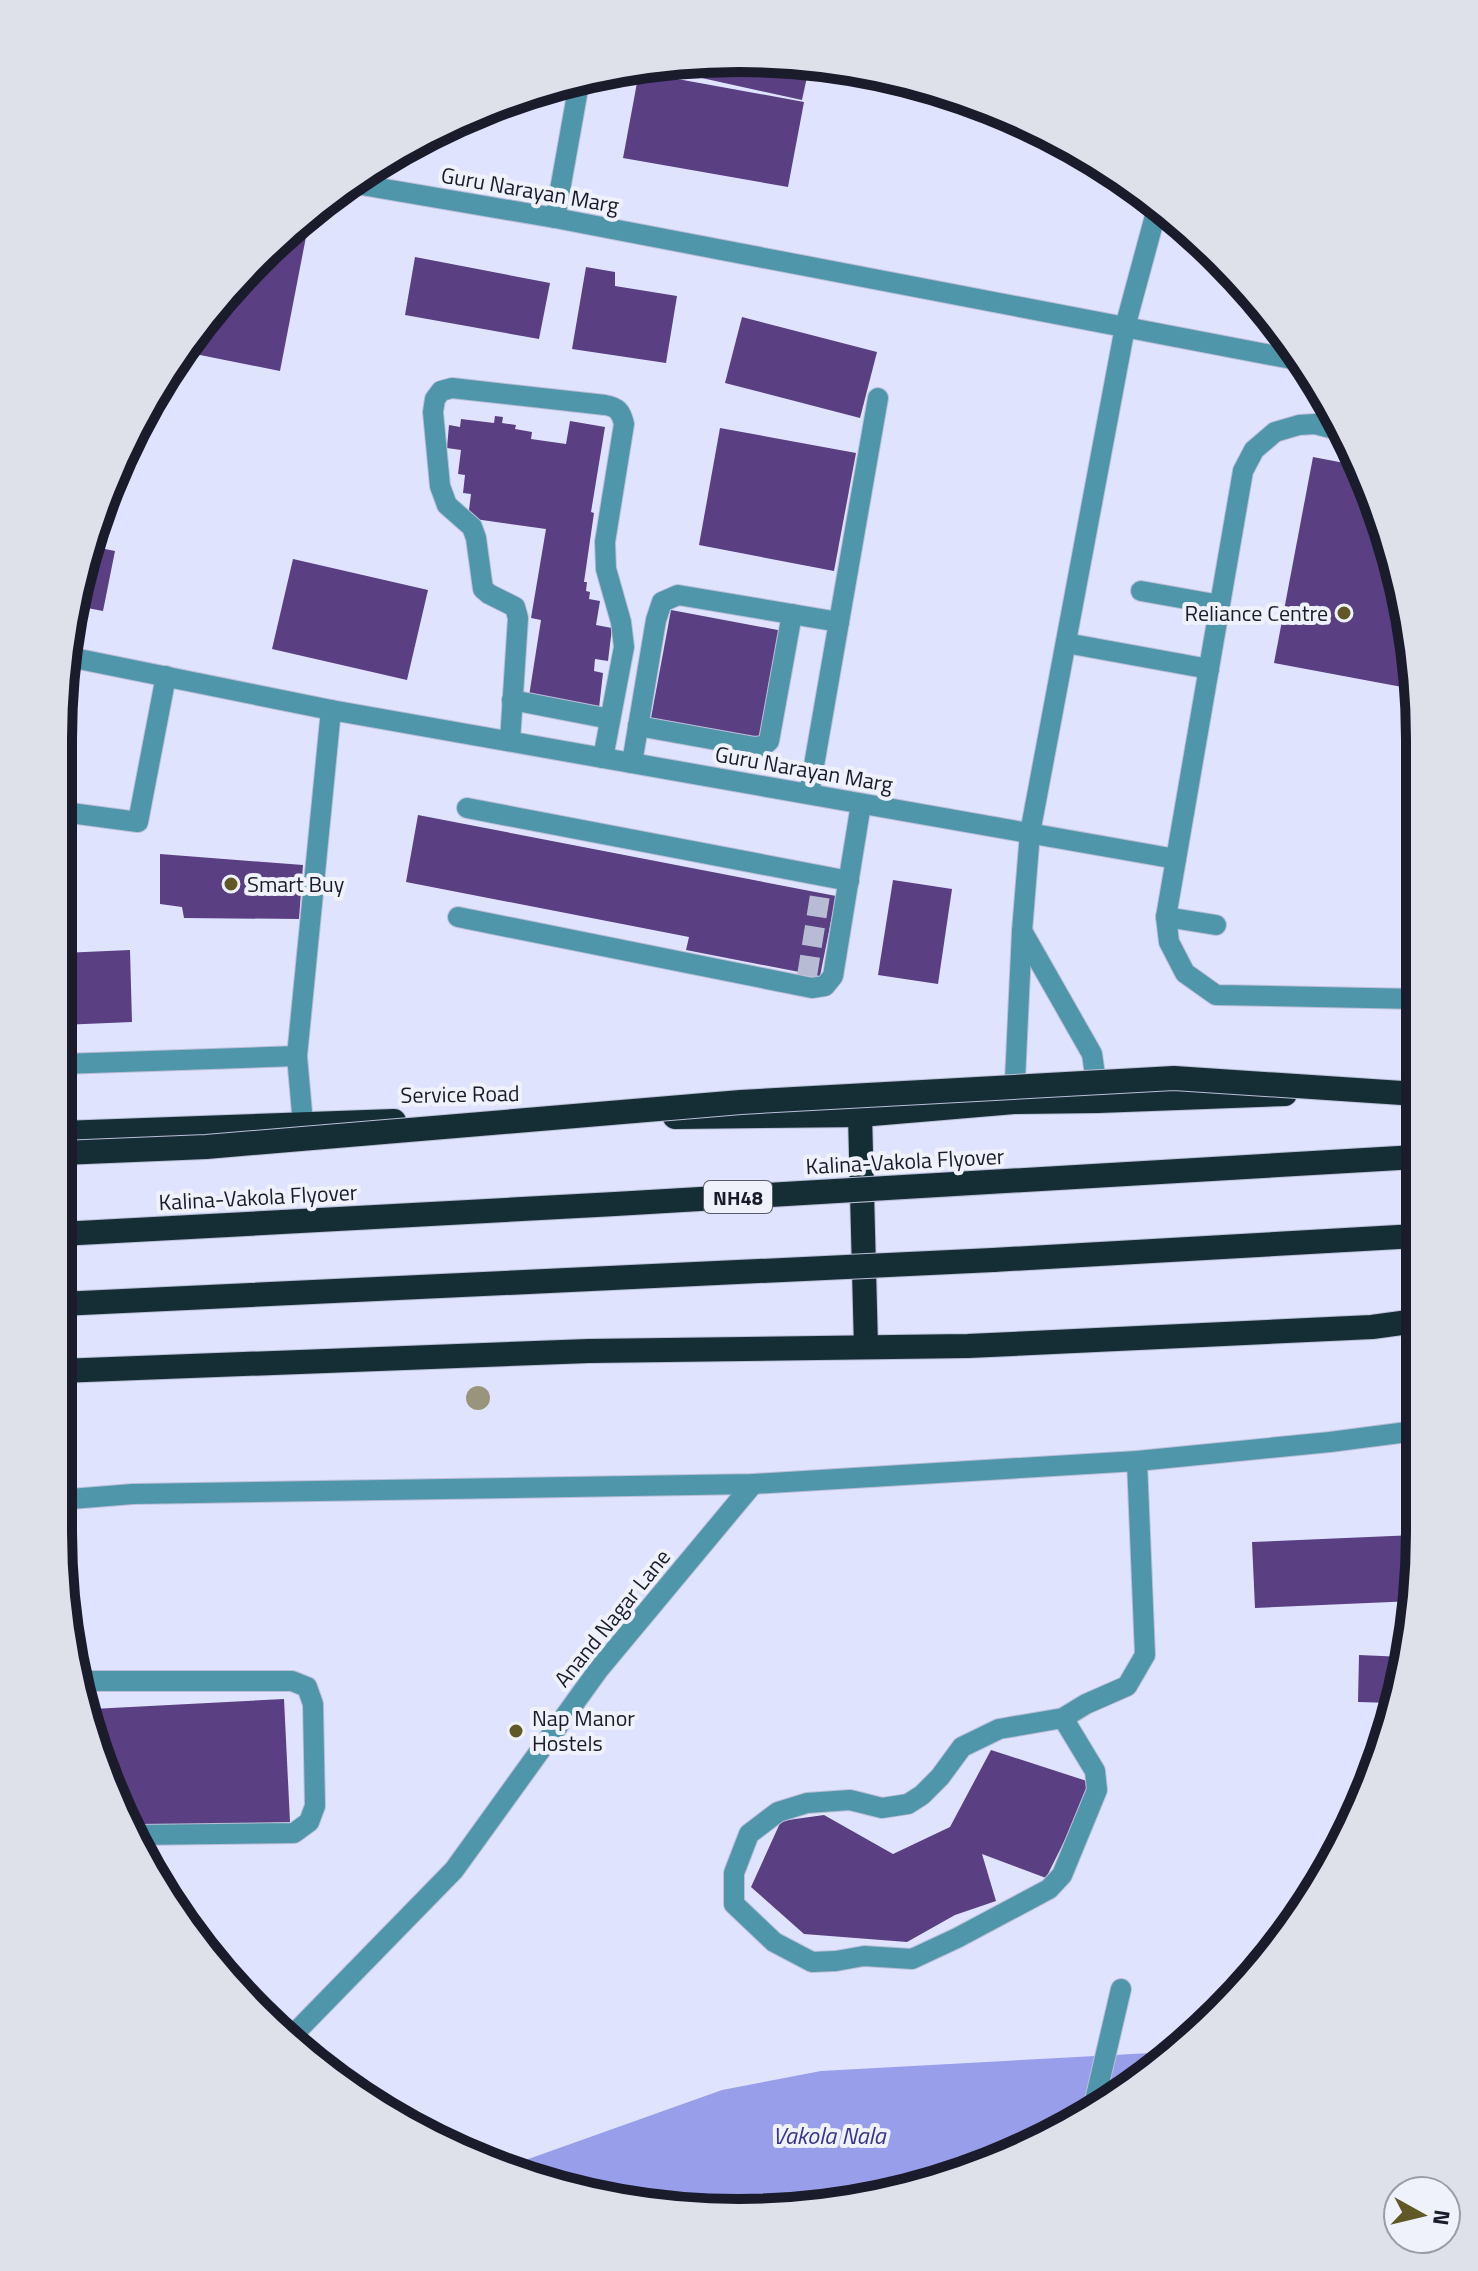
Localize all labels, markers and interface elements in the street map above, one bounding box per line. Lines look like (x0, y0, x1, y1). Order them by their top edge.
street label: Guru Narayan Marg (438, 158, 622, 222)
place label: Reliance Centre (1185, 596, 1328, 630)
marker: Reliance Centre (1335, 604, 1353, 622)
street label: Guru Narayan Marg (712, 737, 896, 801)
place label: Smart Buy (247, 867, 345, 901)
marker: Smart Buy (222, 875, 240, 893)
street label: Service Road (400, 1076, 520, 1112)
street label: Kalina-Vakola Flyover (805, 1139, 1006, 1183)
street label: Kalina-Vakola Flyover (158, 1175, 359, 1219)
road number: NH48 (704, 1181, 772, 1213)
street label: Anand Nagar Lane (545, 1541, 679, 1695)
place label: Nap Manor Hostels (532, 1701, 635, 1760)
marker: Nap Manor Hostels (507, 1722, 525, 1740)
water label: Vakola Nala (772, 2117, 888, 2153)
north arrow (1382, 2175, 1462, 2255)
text: N (1424, 2208, 1460, 2228)

